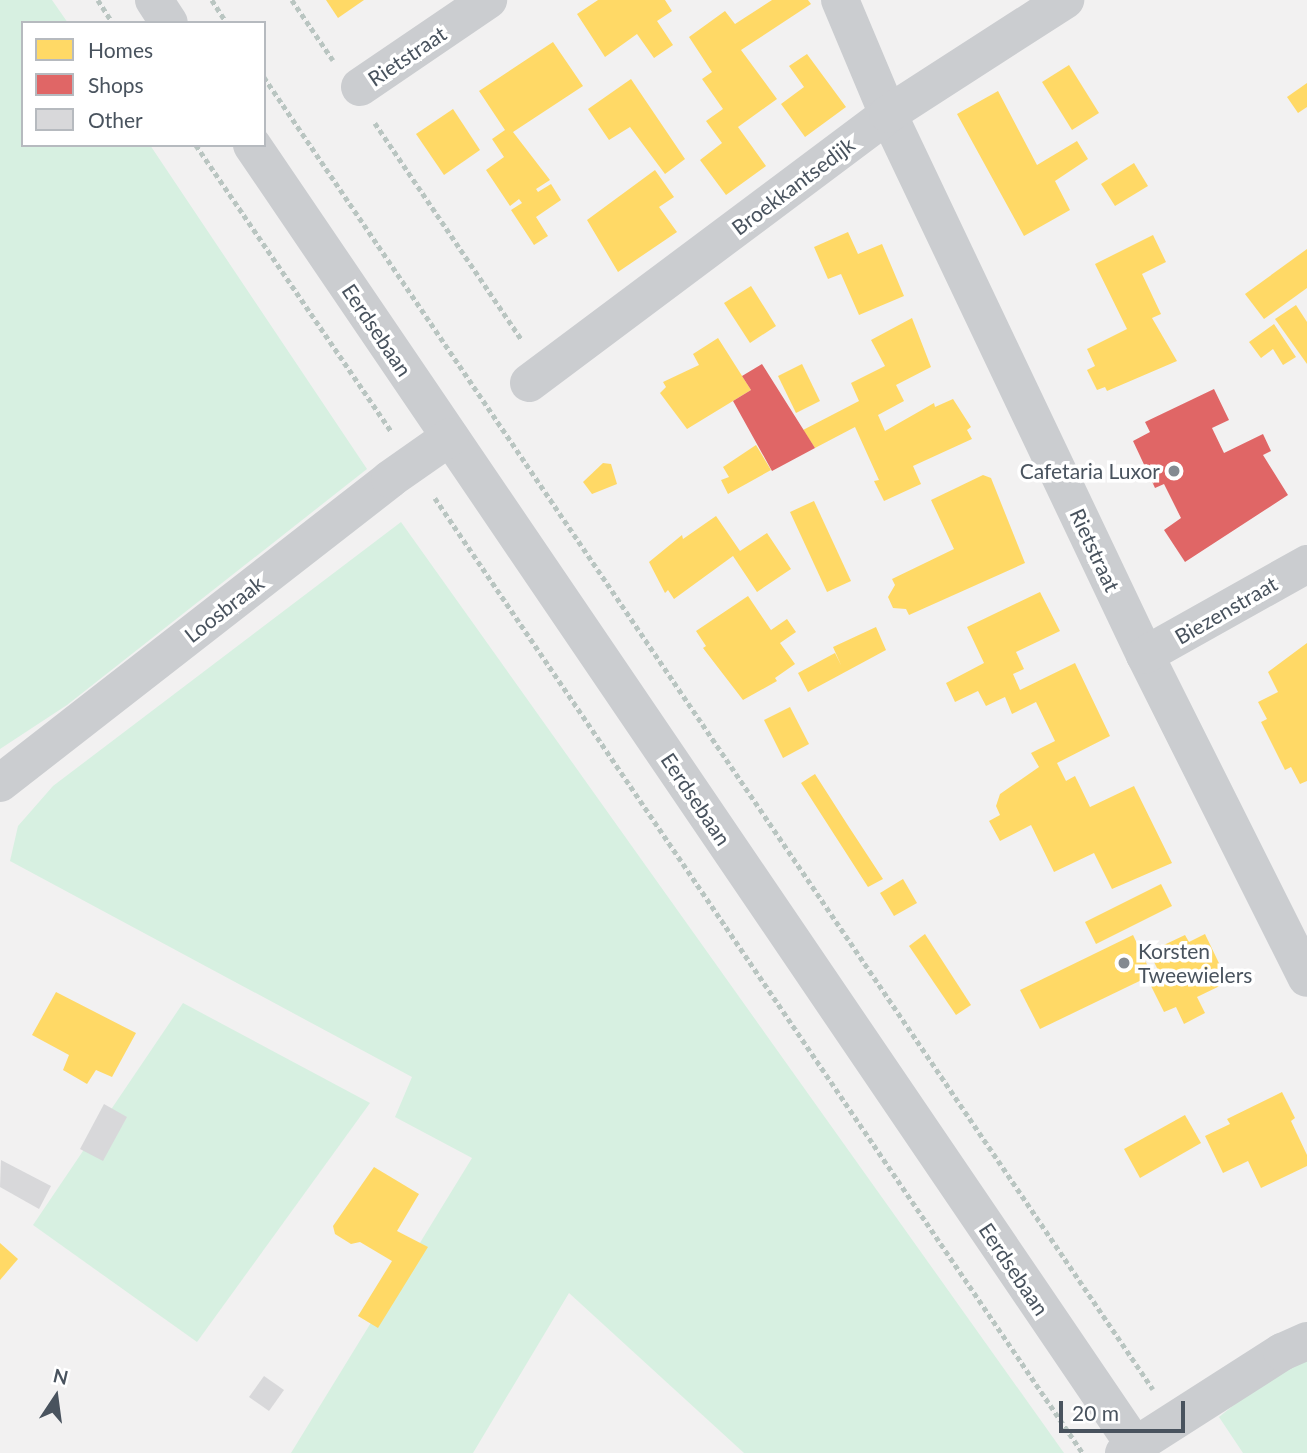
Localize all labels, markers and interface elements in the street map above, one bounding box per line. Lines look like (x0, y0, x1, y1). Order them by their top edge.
legend (21, 21, 266, 147)
street label: Rietstraat (363, 21, 451, 91)
text: Homes (88, 37, 153, 62)
text: Shops (88, 72, 144, 97)
text: Other (88, 107, 143, 132)
street label: Broekkantsedijk (727, 132, 859, 240)
street label: Eerdsebaan (337, 279, 417, 381)
place label: Cafetaria Luxor (1020, 458, 1160, 484)
marker: Cafetaria Luxor (1166, 463, 1182, 479)
street label: Rietstraat (1065, 504, 1125, 596)
street label: Loosbraak (179, 570, 269, 648)
street label: Biezenstraat (1170, 571, 1282, 649)
street label: Eerdsebaan (656, 748, 736, 850)
place label: Korsten Tweewielers (1138, 938, 1252, 988)
marker: Korsten Tweewielers (1116, 955, 1132, 971)
street label: Eerdsebaan (974, 1218, 1054, 1320)
north arrow (21, 1362, 91, 1432)
text: N (51, 1363, 71, 1389)
scale bar (1062, 1386, 1188, 1430)
text: 20 m (1072, 1400, 1119, 1425)

